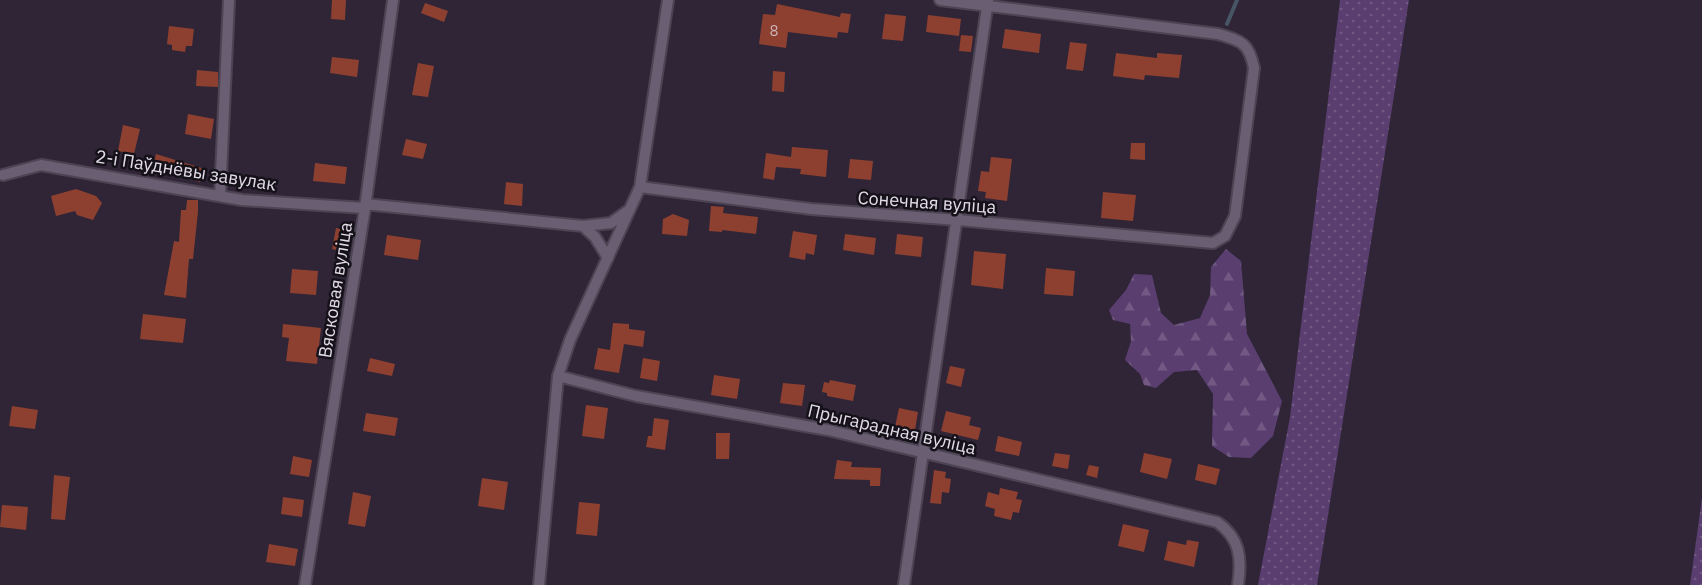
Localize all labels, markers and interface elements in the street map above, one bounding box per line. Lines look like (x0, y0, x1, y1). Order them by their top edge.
house number: 8 (769, 21, 779, 40)
street label: 2-і Паўднёвы завулак (94, 144, 278, 196)
street label: Сонечная вуліца (857, 186, 998, 218)
street label: Вясковая вуліца (313, 220, 357, 360)
street label: Прыгарадная вуліца (806, 398, 979, 460)

